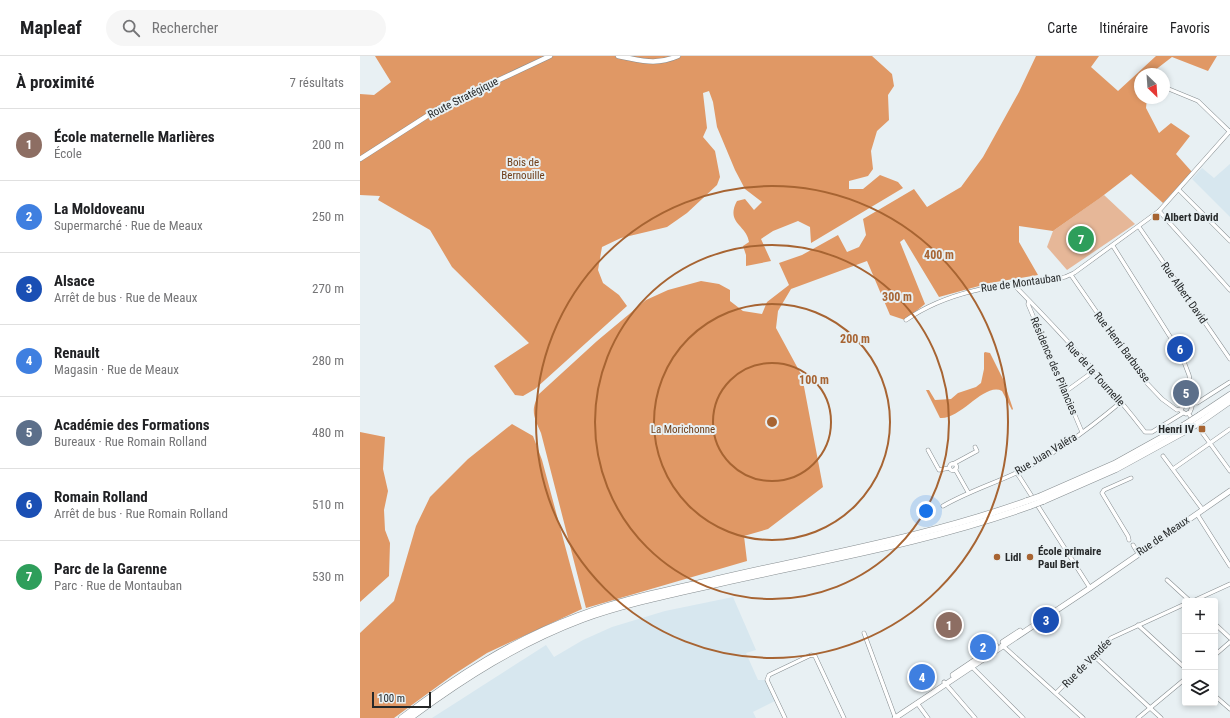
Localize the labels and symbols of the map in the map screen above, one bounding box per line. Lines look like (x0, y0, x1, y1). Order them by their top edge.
north arrow (1134, 68, 1170, 104)
street label: Route Stratégique (426, 75, 500, 121)
park label: Bois de Bernouille (501, 156, 545, 182)
place label: Albert David (1164, 211, 1218, 224)
marker: Albert David (1151, 212, 1161, 222)
pin: 7 (1068, 224, 1094, 254)
text: 400 m (924, 248, 954, 262)
street label: Rue Albert David (1158, 260, 1210, 326)
street label: Rue de Montauban (980, 271, 1062, 295)
text: 300 m (882, 290, 912, 304)
street label: Rue Henri Barbusse (1091, 309, 1153, 385)
street label: Résidence des Pilancies (1028, 315, 1080, 417)
text: 200 m (840, 332, 870, 346)
pin: 6 (1167, 334, 1193, 364)
street label: Rue de la Tournelle (1063, 339, 1127, 409)
text: 100 m (799, 373, 829, 387)
pin: 5 (1173, 378, 1199, 408)
centre of rings (765, 415, 779, 429)
park label: La Morichonne (651, 423, 715, 436)
place label: Henri IV (1158, 423, 1195, 436)
marker: Henri IV (1197, 424, 1207, 434)
street label: Rue Juan Valéra (1013, 430, 1079, 478)
your location (916, 501, 936, 521)
street label: Rue de Meaux (1134, 514, 1192, 558)
place label: École primaire Paul Bert (1038, 545, 1101, 571)
place label: Lidl (1005, 551, 1021, 564)
marker: Lidl (992, 552, 1002, 562)
marker: École primaire Paul Bert (1025, 552, 1035, 562)
pin: 3 (1033, 605, 1059, 635)
pin: 1 (936, 610, 962, 640)
pin: 2 (970, 632, 996, 662)
street label: Rue de Vendée (1060, 636, 1114, 690)
pin: 4 (909, 662, 935, 692)
scale bar (372, 690, 431, 709)

